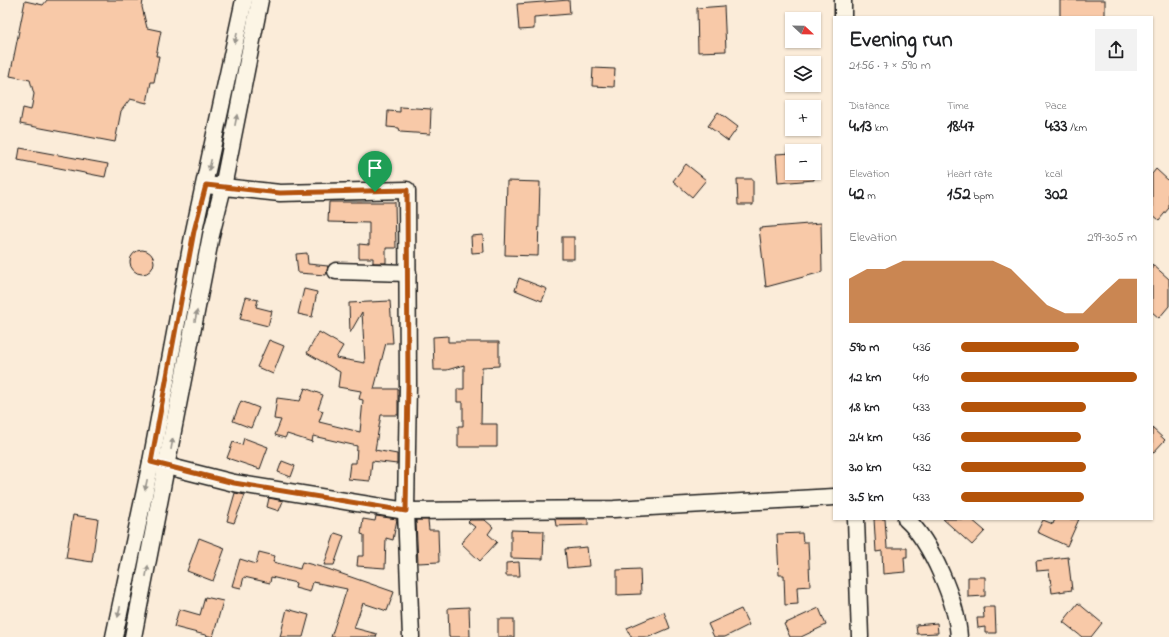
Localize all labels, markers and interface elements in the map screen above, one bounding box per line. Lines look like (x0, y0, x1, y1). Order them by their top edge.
north arrow (785, 12, 821, 48)
map controls (785, 12, 821, 180)
text: Evening run (849, 25, 953, 57)
button: share (1095, 29, 1137, 71)
one-way arrow (233, 32, 239, 44)
button: layers (785, 56, 821, 92)
text: 21:56 · 7 × 590 m (849, 56, 931, 75)
text: Distance (849, 98, 890, 114)
text: Time (947, 98, 969, 114)
text: Pace (1045, 98, 1066, 114)
button: + (785, 100, 821, 136)
one-way arrow (233, 114, 239, 126)
text: 4.13 (849, 114, 872, 139)
text: 18:47 (947, 114, 974, 139)
text: 4:33 (1045, 114, 1068, 139)
text: km (872, 120, 888, 136)
text: /km (1068, 120, 1087, 136)
button: − (785, 144, 821, 180)
pin (358, 151, 392, 192)
icon: arrive (364, 157, 386, 179)
one-way arrow (206, 159, 212, 172)
text: Elevation (849, 166, 889, 182)
text: Heart rate (947, 166, 992, 182)
text: kcal (1045, 166, 1063, 182)
text: 42 (849, 182, 864, 207)
text: 152 (947, 182, 971, 207)
text: 302 (1045, 182, 1068, 207)
text: m (864, 188, 876, 204)
text: bpm (971, 188, 994, 204)
text: Elevation (849, 228, 897, 247)
text: 299–305 m (1087, 228, 1137, 247)
one-way arrow (193, 310, 199, 322)
text: 590 m (849, 338, 879, 357)
text: 4:36 (913, 338, 931, 357)
text: 1.2 km (849, 368, 881, 387)
text: 4:10 (913, 368, 929, 387)
text: 1.8 km (849, 398, 880, 417)
text: 4:33 (913, 398, 930, 417)
text: 2.4 km (849, 428, 883, 447)
text: 4:36 (913, 428, 931, 447)
one-way arrow (169, 438, 175, 450)
text: 3.0 km (849, 458, 882, 477)
text: 4:32 (913, 458, 931, 477)
one-way arrow (143, 479, 149, 491)
text: 3.5 km (849, 488, 884, 507)
text: 4:33 (913, 488, 930, 507)
one-way arrow (144, 565, 150, 577)
one-way arrow (116, 606, 122, 618)

